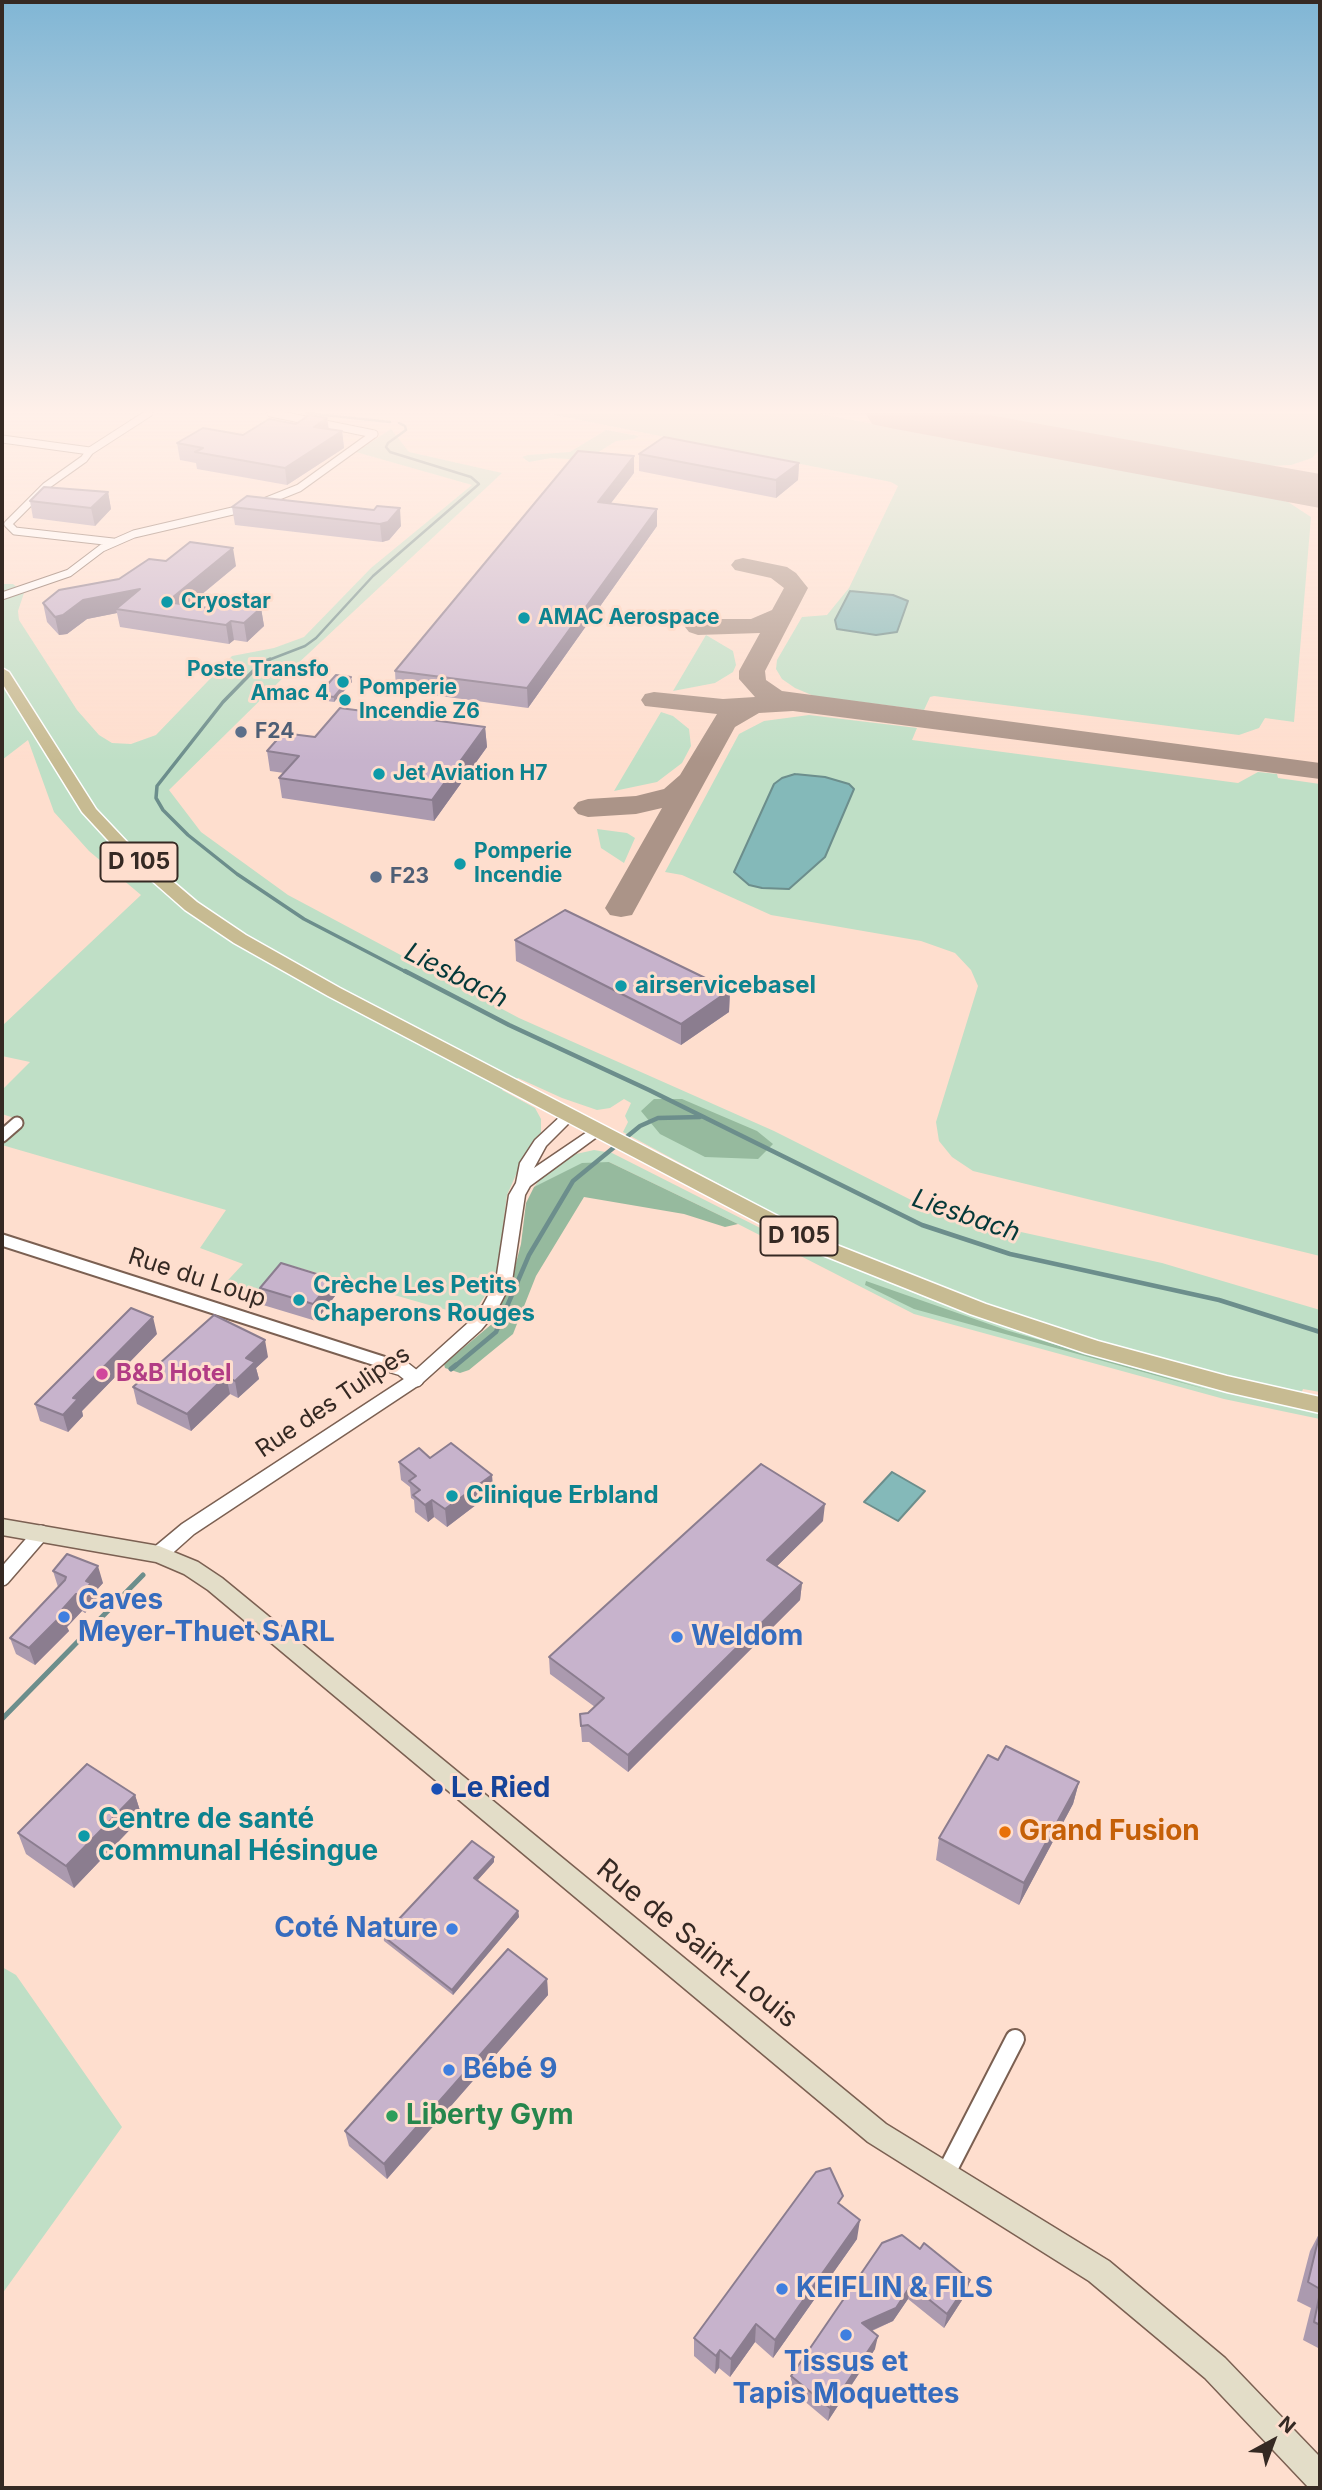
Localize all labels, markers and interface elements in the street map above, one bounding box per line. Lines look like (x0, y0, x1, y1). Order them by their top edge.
place label: Cryostar (181, 589, 271, 615)
marker: Cryostar (159, 594, 175, 610)
place label: AMAC Aerospace (538, 605, 719, 631)
marker: AMAC Aerospace (516, 610, 532, 626)
place label: Poste Transfo Amac 4 (187, 657, 329, 707)
marker: Poste Transfo Amac 4 (335, 674, 351, 690)
place label: Pomperie Incendie Z6 (359, 675, 480, 725)
marker: Pomperie Incendie Z6 (337, 692, 353, 708)
place label: F24 (255, 719, 294, 745)
marker: F24 (233, 724, 249, 740)
place label: Jet Aviation H7 (393, 761, 547, 787)
marker: Jet Aviation H7 (371, 766, 387, 782)
place label: Pomperie Incendie (474, 839, 572, 889)
road number: D 105 (100, 842, 178, 882)
marker: Pomperie Incendie (452, 856, 468, 872)
place label: F23 (390, 864, 429, 890)
marker: F23 (368, 869, 384, 885)
water label: Liesbach (399, 937, 513, 1015)
place label: airservicebasel (635, 972, 816, 1000)
marker: airservicebasel (613, 978, 629, 994)
water label: Liesbach (908, 1183, 1024, 1249)
road number: D 105 (760, 1217, 838, 1256)
street label: Rue du Loup (125, 1242, 269, 1314)
place label: Crèche Les Petits Chaperons Rouges (313, 1272, 535, 1328)
marker: Crèche Les Petits Chaperons Rouges (291, 1292, 307, 1308)
street label: Rue des Tulipes (251, 1340, 415, 1464)
place label: B&B Hotel (116, 1360, 232, 1388)
marker: B&B Hotel (94, 1366, 110, 1382)
place label: Clinique Erbland (466, 1482, 659, 1510)
marker: Clinique Erbland (444, 1488, 460, 1504)
place label: Caves Meyer-Thuet SARL (78, 1584, 335, 1650)
marker: Caves Meyer-Thuet SARL (56, 1609, 72, 1625)
place label: Weldom (691, 1620, 803, 1654)
marker: Weldom (669, 1629, 685, 1645)
place label: Le Ried (451, 1772, 550, 1806)
marker: Le Ried (429, 1781, 445, 1797)
place label: Centre de santé communal Hésingue (98, 1803, 378, 1869)
place label: Grand Fusion (1019, 1815, 1200, 1849)
marker: Grand Fusion (997, 1824, 1013, 1840)
marker: Centre de santé communal Hésingue (76, 1828, 92, 1844)
street label: Rue de Saint-Louis (590, 1852, 804, 2036)
place label: Coté Nature (274, 1912, 438, 1946)
marker: Coté Nature (444, 1921, 460, 1937)
place label: Bébé 9 (463, 2053, 557, 2087)
marker: Bébé 9 (441, 2062, 457, 2078)
place label: Liberty Gym (406, 2099, 573, 2133)
marker: Liberty Gym (384, 2108, 400, 2124)
place label: KEIFLIN & FILS (796, 2272, 993, 2306)
marker: KEIFLIN & FILS (774, 2281, 790, 2297)
marker: Tissus et Tapis Moquettes (838, 2327, 854, 2343)
place label: Tissus et Tapis Moquettes (732, 2346, 960, 2412)
north arrow (1238, 2406, 1308, 2476)
text: N (1274, 2411, 1300, 2438)

